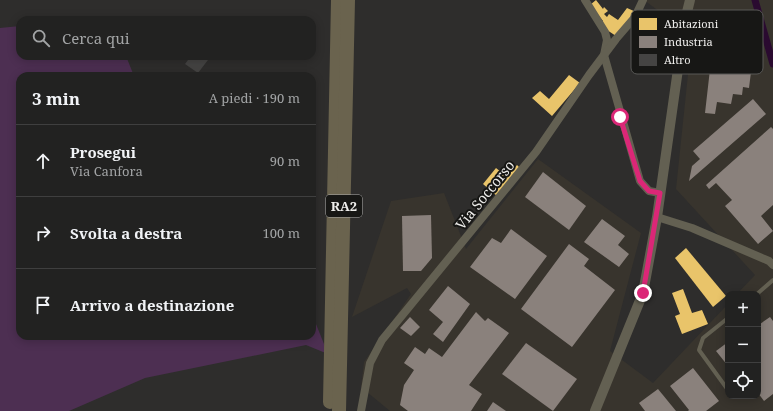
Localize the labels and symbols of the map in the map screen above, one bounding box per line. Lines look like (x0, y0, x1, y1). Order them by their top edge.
legend (631, 10, 763, 74)
text: Abitazioni (664, 16, 719, 31)
text: Industria (664, 34, 713, 49)
text: Altro (664, 52, 691, 67)
route start (611, 108, 629, 126)
street label: Via Soccorso (451, 156, 518, 233)
road number: RA2 (326, 195, 362, 217)
route end (634, 284, 652, 302)

